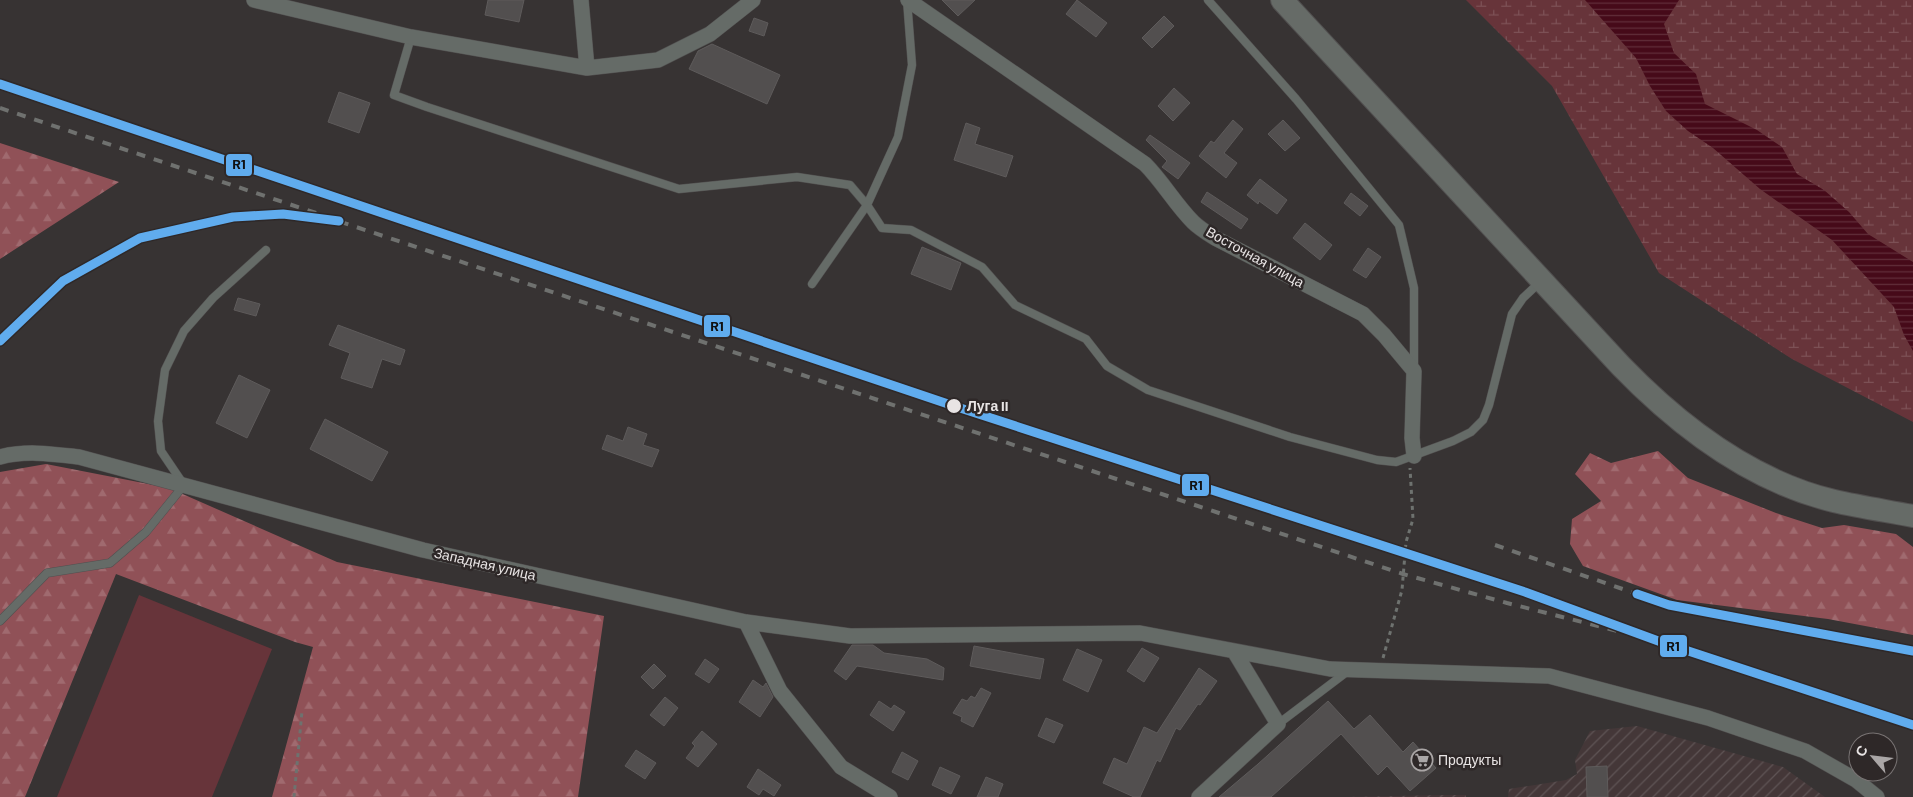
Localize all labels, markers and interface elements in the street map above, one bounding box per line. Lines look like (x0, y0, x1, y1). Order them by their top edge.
line badge: R1 (225, 153, 253, 177)
text: R1 (232, 155, 246, 172)
street label: Восточная улица (1203, 223, 1307, 291)
line badge: R1 (703, 314, 731, 338)
text: R1 (710, 317, 724, 334)
marker: Луга II (945, 397, 963, 415)
place label: Луга II (967, 397, 1008, 414)
line badge: R1 (1181, 473, 1210, 497)
text: R1 (1189, 476, 1203, 493)
street label: Западная улица (432, 544, 538, 584)
line badge: R1 (1659, 634, 1688, 658)
text: R1 (1666, 637, 1680, 654)
north arrow (1848, 732, 1898, 782)
text: С (1851, 742, 1871, 759)
supermarket icon: Продукты (1410, 748, 1434, 772)
place label: Продукты (1438, 751, 1501, 768)

